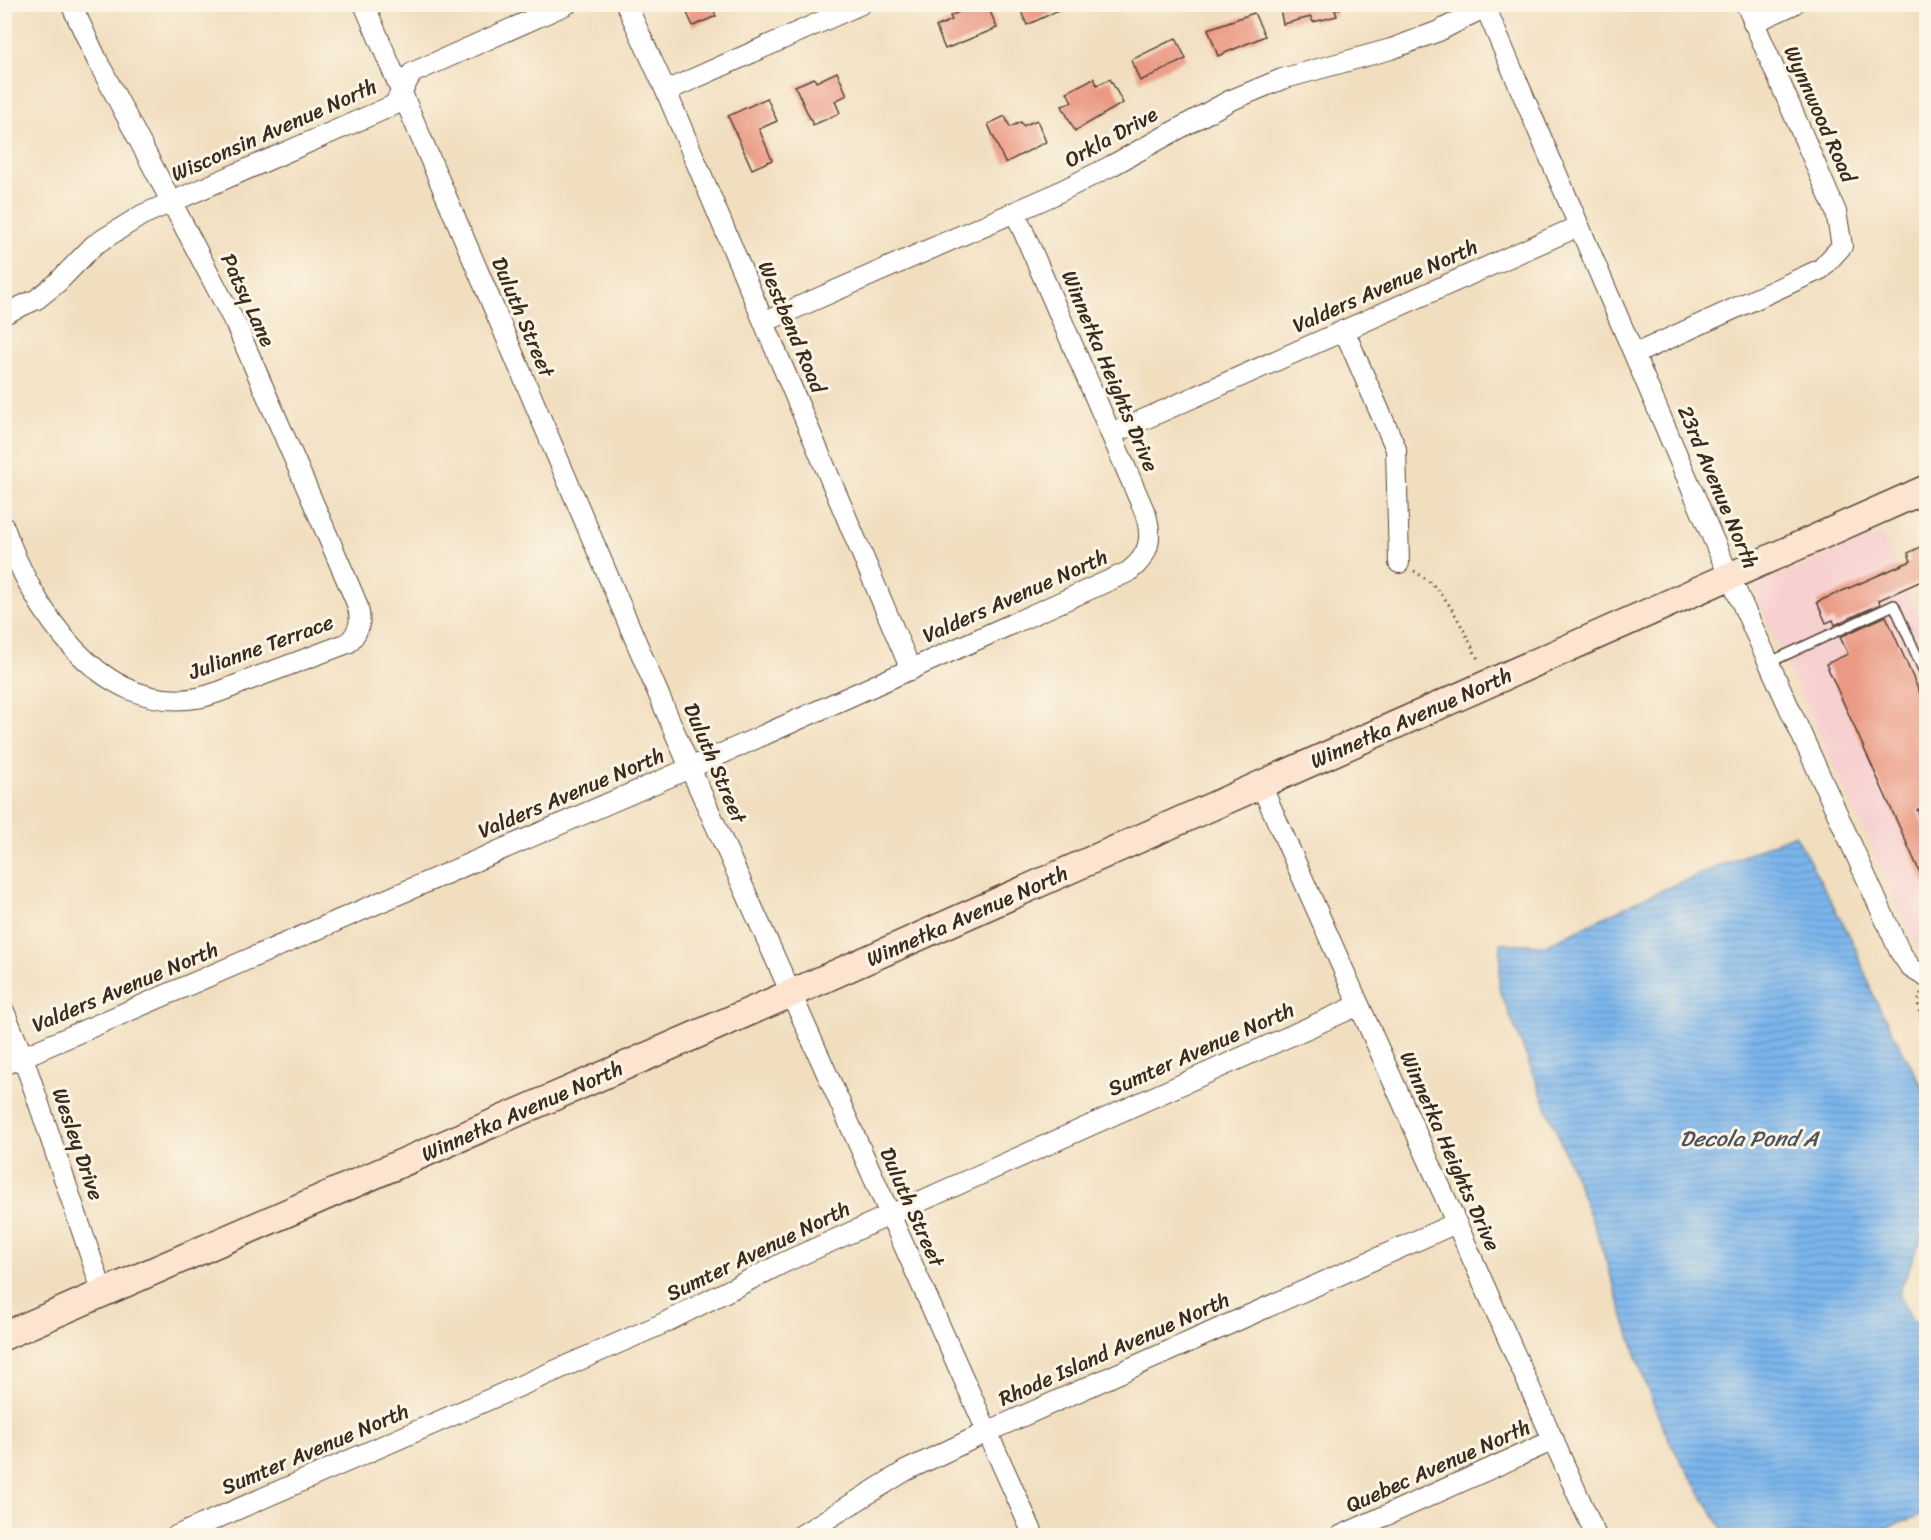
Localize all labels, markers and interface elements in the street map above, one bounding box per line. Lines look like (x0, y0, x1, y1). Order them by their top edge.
street label: Wynnwood Road (1773, 39, 1868, 191)
street label: Wisconsin Avenue North (165, 67, 383, 193)
street label: Orkla Drive (1057, 96, 1165, 178)
street label: Valders Avenue North (1286, 228, 1484, 344)
street label: Patsy Lane (210, 247, 286, 353)
street label: Duluth Street (481, 251, 566, 385)
street label: Westbend Road (747, 255, 838, 401)
street label: Winnetka Heights Drive (1050, 264, 1170, 478)
street label: 23rd Avenue North (1666, 399, 1770, 575)
street label: Valders Avenue North (916, 538, 1114, 654)
street label: Julianne Terrace (182, 603, 339, 691)
street label: Winnetka Avenue North (1304, 656, 1518, 780)
street label: Duluth Street (673, 697, 758, 831)
street label: Valders Avenue North (472, 737, 670, 849)
street label: Winnetka Avenue North (860, 854, 1074, 978)
street label: Valders Avenue North (26, 931, 224, 1043)
street label: Sumter Avenue North (1102, 991, 1300, 1107)
street label: Winnetka Heights Drive (1389, 1045, 1511, 1258)
street label: Winnetka Avenue North (415, 1049, 629, 1173)
street label: Wesley Drive (41, 1082, 115, 1206)
water label: Decola Pond A (1680, 1119, 1821, 1158)
street label: Duluth Street (869, 1141, 956, 1274)
street label: Sumter Avenue North (659, 1190, 857, 1312)
street label: Rhode Island Avenue North (992, 1281, 1236, 1417)
street label: Sumter Avenue North (215, 1392, 415, 1506)
street label: Quebec Avenue North (1339, 1408, 1537, 1524)

